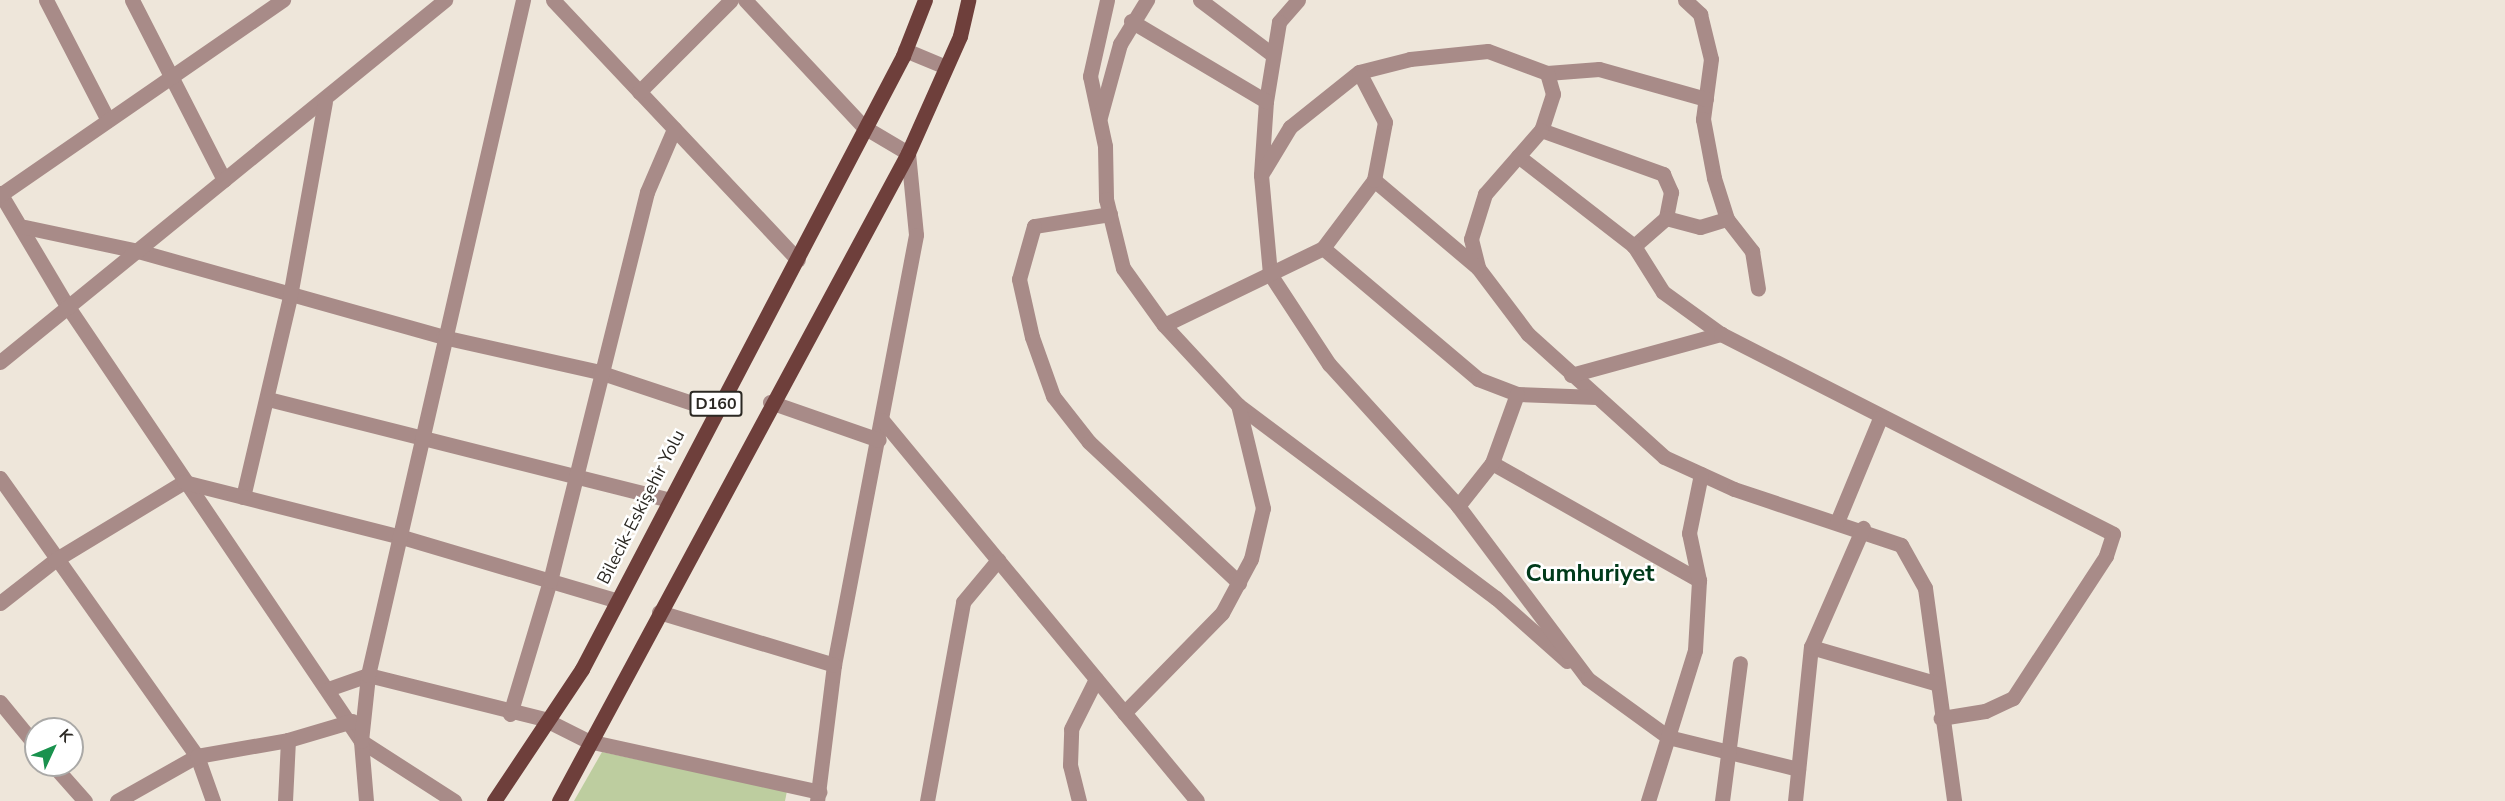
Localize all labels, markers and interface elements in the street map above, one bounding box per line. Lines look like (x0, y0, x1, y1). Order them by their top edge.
road number: D160 (689, 391, 743, 417)
street label: Bilecik-Eskişehir Yolu (593, 426, 689, 588)
district label: Cumhuriyet (1526, 560, 1654, 588)
north arrow (24, 717, 84, 777)
text: K (54, 724, 77, 747)

